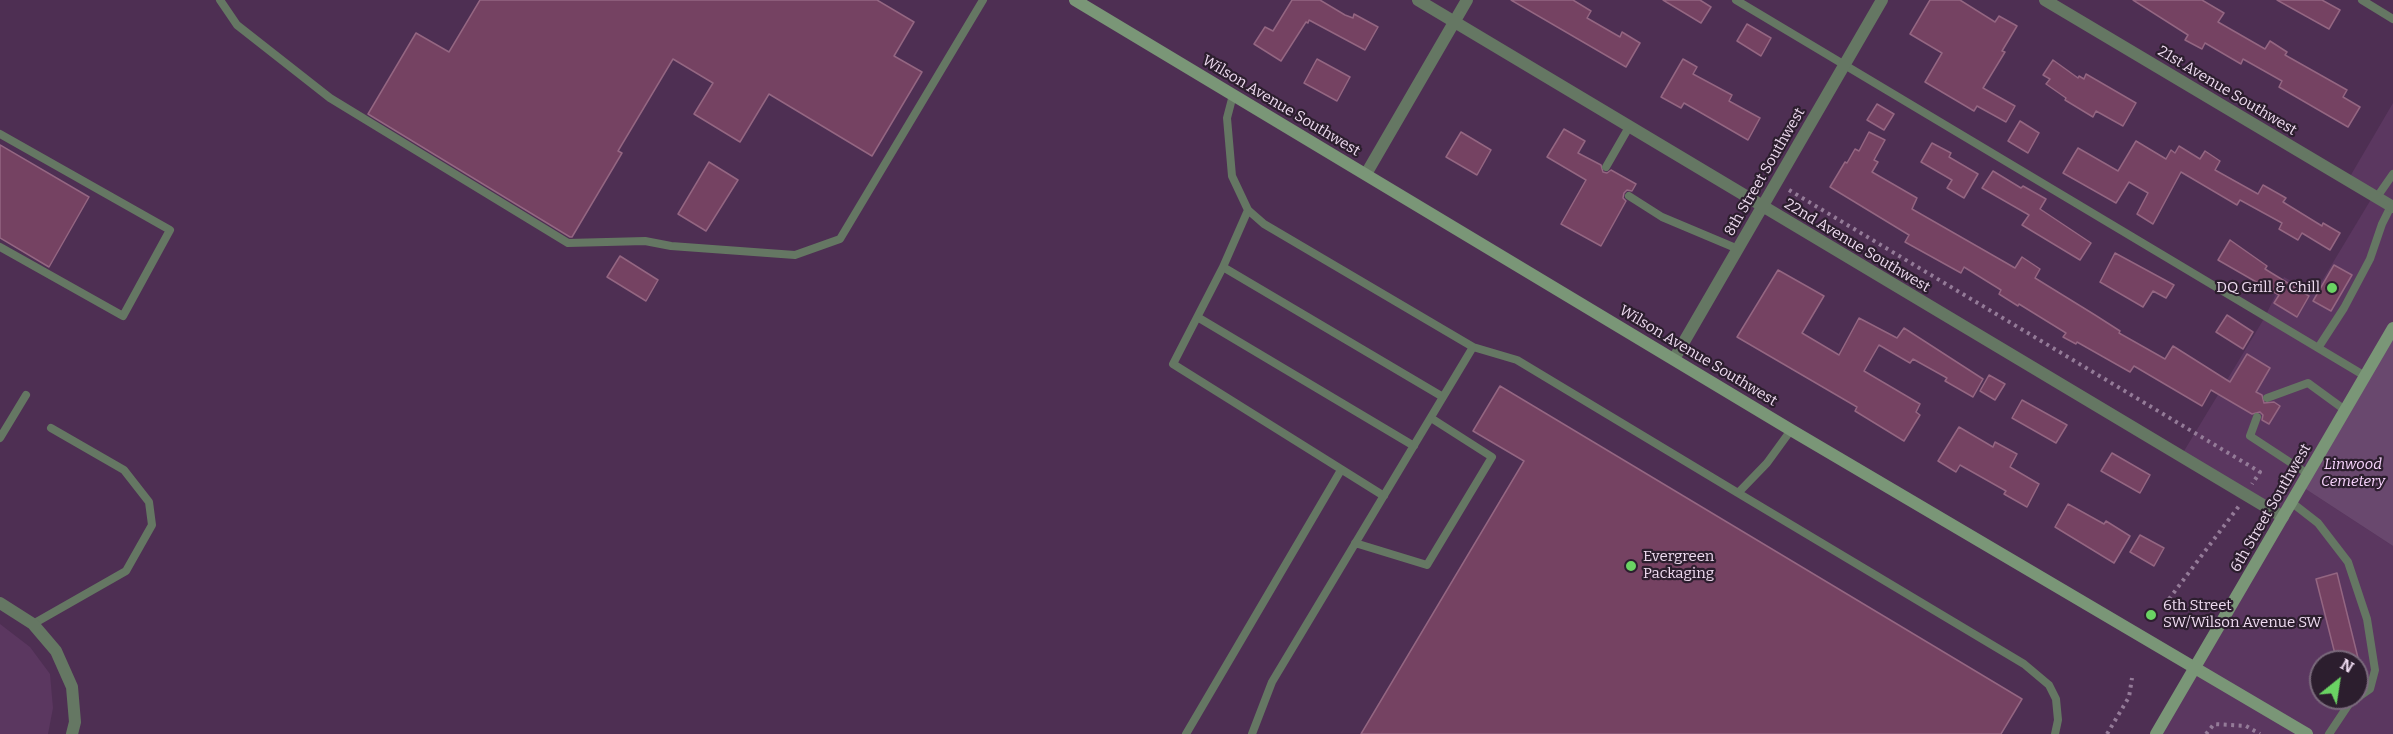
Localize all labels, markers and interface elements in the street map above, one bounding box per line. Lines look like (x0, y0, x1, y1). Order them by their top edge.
street label: 21st Avenue Southwest (2154, 42, 2300, 140)
street label: Wilson Avenue Southwest (1199, 52, 1363, 160)
street label: 8th Street Southwest (1721, 105, 1809, 239)
street label: 22nd Avenue Southwest (1781, 195, 1933, 297)
place label: DQ Grill & Chill (2216, 279, 2320, 297)
marker: DQ Grill & Chill (2325, 281, 2339, 295)
street label: Wilson Avenue Southwest (1616, 302, 1780, 410)
street label: 6th Street Southwest (2227, 441, 2315, 575)
park label: Linwood Cemetery (2321, 456, 2385, 491)
place label: Evergreen Packaging (1643, 548, 1714, 583)
marker: Evergreen Packaging (1624, 559, 1638, 573)
place label: 6th Street SW/Wilson Avenue SW (2163, 597, 2322, 632)
marker: 6th Street SW/Wilson Avenue SW (2144, 608, 2158, 622)
north arrow (2309, 650, 2369, 710)
text: N (2337, 654, 2357, 677)

